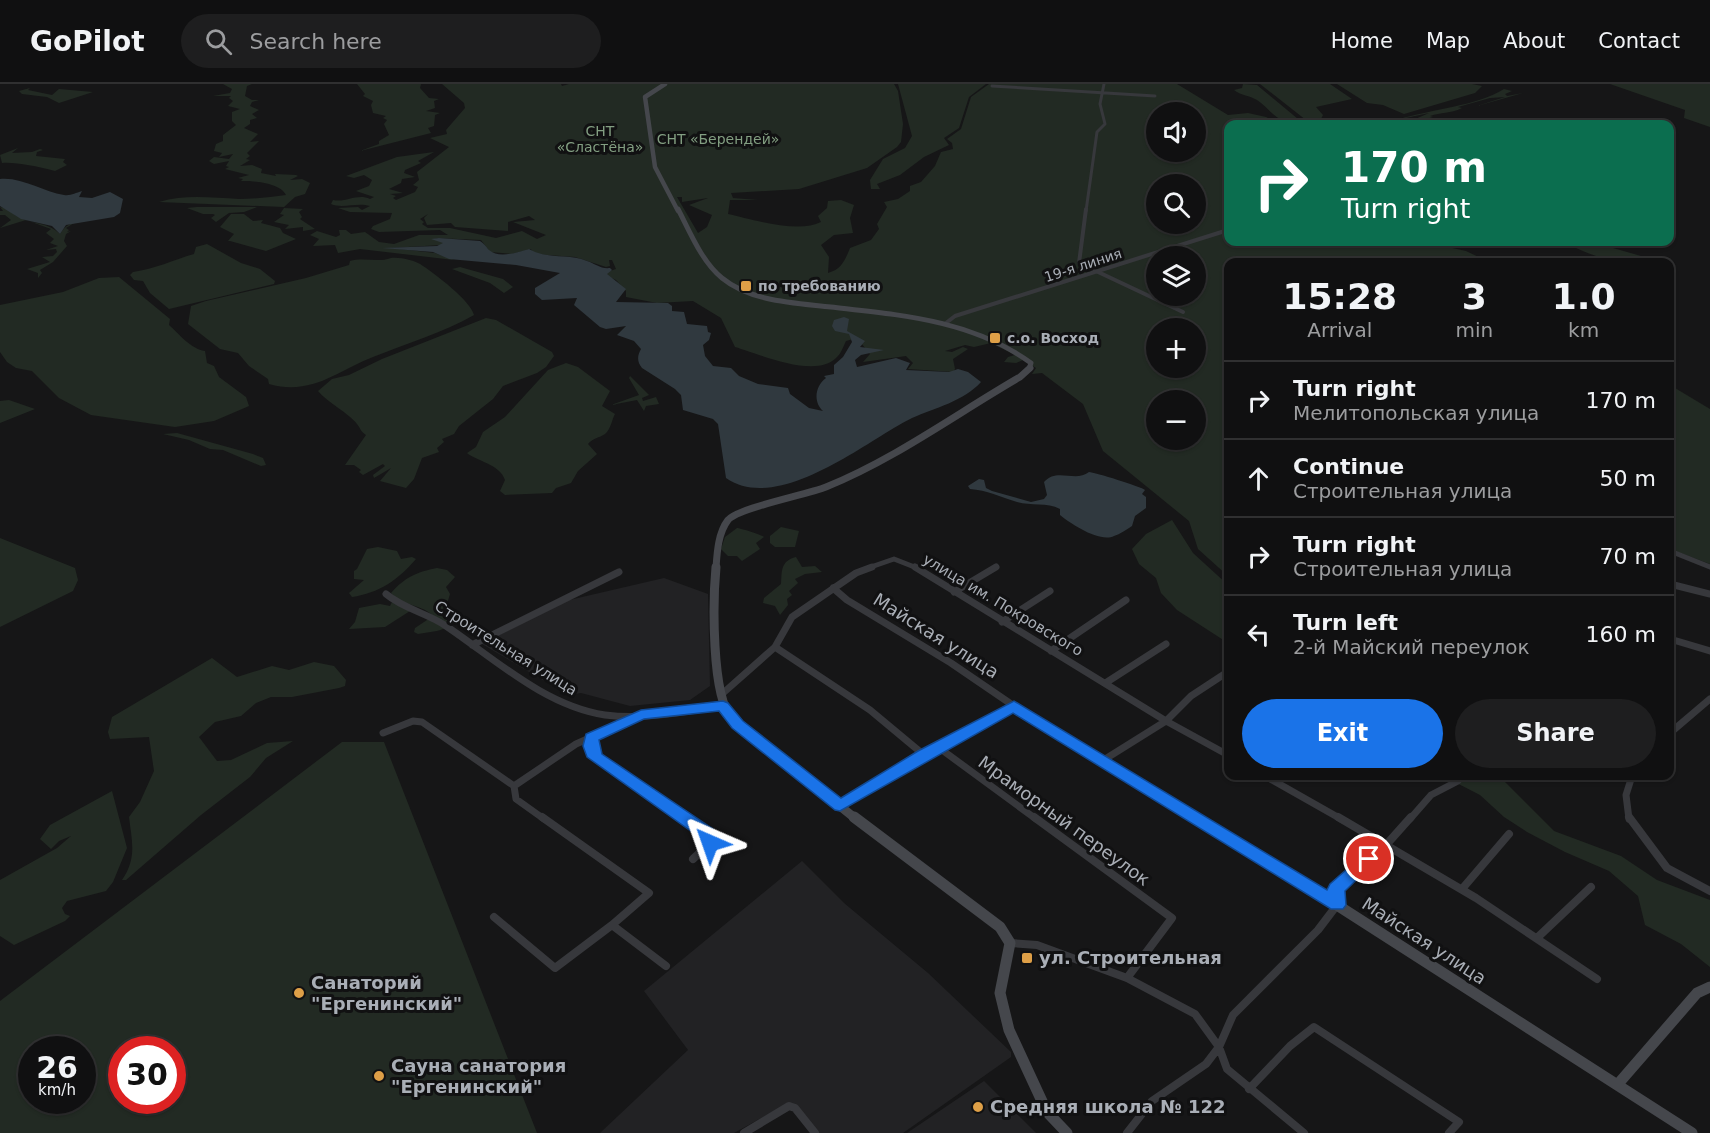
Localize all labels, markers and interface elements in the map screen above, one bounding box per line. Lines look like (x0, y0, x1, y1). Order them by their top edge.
search box (181, 14, 601, 68)
text: GoPilot (30, 25, 145, 58)
icon: search (202, 25, 235, 58)
text: Search here (250, 29, 382, 54)
text: Home (1331, 29, 1393, 53)
text: Map (1426, 29, 1470, 53)
text: About (1503, 29, 1565, 53)
text: Contact (1598, 29, 1680, 53)
map controls (1146, 102, 1206, 450)
button: sound (1146, 102, 1206, 162)
park label: СНТ «Сластёна» (557, 123, 643, 155)
park label: СНТ «Берендей» (657, 131, 779, 147)
text: 170 m (1341, 143, 1487, 192)
icon: right (1242, 144, 1320, 222)
button: search (1146, 174, 1206, 234)
text: Turn right (1341, 193, 1470, 224)
street label: 19-я линия (1042, 245, 1124, 285)
button: layers (1146, 246, 1206, 306)
text: 15:28 (1282, 276, 1397, 317)
text: 3 (1462, 276, 1487, 317)
text: 1.0 (1552, 276, 1616, 317)
place label: по требованию (758, 278, 881, 294)
marker: по требованию (739, 279, 753, 293)
button: + (1146, 318, 1206, 378)
text: Arrival (1307, 318, 1372, 342)
text: min (1456, 318, 1493, 342)
text: km (1568, 318, 1599, 342)
place label: с.о. Восход (1007, 330, 1099, 346)
marker: с.о. Восход (988, 331, 1002, 345)
text: Turn right (1293, 376, 1416, 401)
icon: right (1242, 384, 1275, 417)
text: 170 m (1586, 388, 1656, 413)
button: − (1146, 390, 1206, 450)
text: Мелитопольская улица (1293, 401, 1539, 425)
text: Continue (1293, 454, 1404, 479)
icon: ahead (1242, 462, 1275, 495)
text: 50 m (1600, 466, 1656, 491)
text: Строительная улица (1293, 479, 1512, 503)
text: Turn right (1293, 532, 1416, 557)
icon: right (1242, 540, 1275, 573)
text: 70 m (1600, 544, 1656, 569)
street label: улица им. Покровского (920, 550, 1086, 660)
text: Строительная улица (1293, 557, 1512, 581)
street label: Майская улица (870, 589, 1003, 683)
street label: Строительная улица (431, 597, 581, 699)
text: Turn left (1293, 610, 1398, 635)
icon: left (1242, 618, 1275, 651)
text: 160 m (1586, 622, 1656, 647)
text: 2-й Майский переулок (1293, 635, 1530, 659)
button: Exit (1242, 699, 1443, 768)
button: Share (1455, 699, 1656, 768)
street label: Мраморный переулок (974, 751, 1154, 890)
position arrow (678, 811, 742, 875)
pin (1343, 833, 1394, 884)
icon: arrive (1352, 842, 1385, 875)
street label: Майская улица (1358, 893, 1490, 989)
place label: ул. Строительная (1039, 947, 1222, 968)
marker: ул. Строительная (1020, 951, 1034, 965)
place label: Санаторий "Ергенинский" (311, 972, 462, 1014)
marker: Санаторий "Ергенинский" (292, 986, 306, 1000)
speed limit sign: 30 (108, 1036, 186, 1114)
text: 26 (36, 1050, 78, 1085)
place label: Сауна санатория "Ергенинский" (391, 1055, 566, 1097)
marker: Сауна санатория "Ергенинский" (372, 1069, 386, 1083)
text: km/h (38, 1081, 76, 1099)
place label: Средняя школа № 122 (990, 1096, 1225, 1117)
marker: Средняя школа № 122 (971, 1100, 985, 1114)

